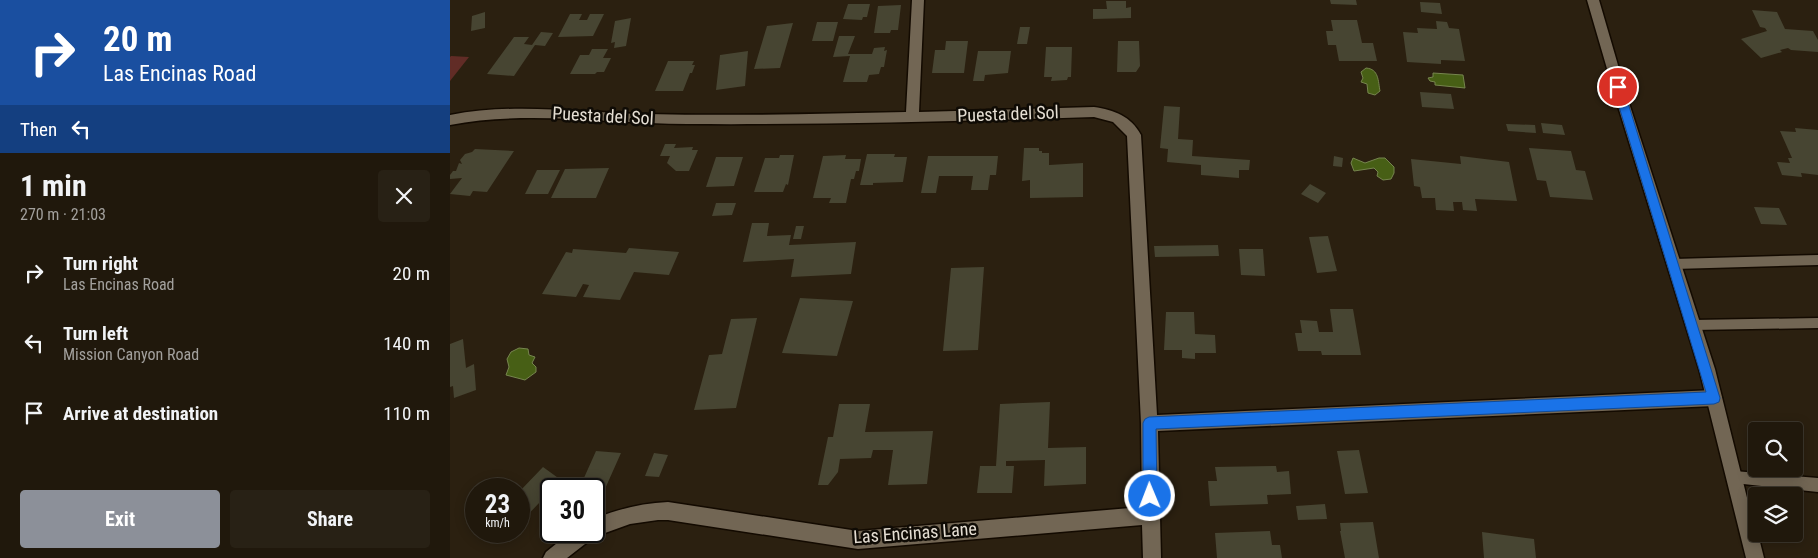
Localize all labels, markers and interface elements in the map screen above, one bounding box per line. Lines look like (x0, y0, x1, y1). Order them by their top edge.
text: 20 m (103, 19, 172, 60)
icon: right (20, 20, 85, 85)
text: Las Encinas Road (103, 61, 256, 86)
pin (1597, 66, 1639, 108)
icon: arrive (1604, 73, 1632, 101)
street label: Puesta del Sol (957, 101, 1059, 126)
street label: Puesta del Sol (552, 102, 654, 129)
icon: left (67, 115, 95, 143)
text: Then (20, 118, 57, 141)
text: 1 min (20, 168, 87, 203)
button: close (378, 170, 430, 222)
text: 270 m · 21:03 (20, 205, 106, 224)
text: Turn right (63, 252, 138, 275)
icon: right (20, 259, 48, 287)
text: 20 m (393, 262, 430, 285)
text: Las Encinas Road (63, 275, 175, 294)
text: Turn left (63, 322, 128, 345)
icon: left (20, 329, 48, 357)
text: 140 m (383, 332, 430, 355)
text: Mission Canyon Road (63, 345, 199, 364)
icon: arrive (20, 399, 48, 427)
text: Arrive at destination (63, 402, 218, 425)
text: 110 m (383, 402, 430, 425)
map controls (1748, 422, 1803, 542)
button: search (1748, 422, 1803, 477)
position arrow (1123, 469, 1175, 521)
speed limit sign: 30 (540, 478, 605, 543)
button: layers (1748, 487, 1803, 542)
button: Exit (20, 490, 220, 548)
button: Share (230, 490, 430, 548)
text: 23 (485, 490, 510, 519)
text: km/h (485, 516, 510, 530)
street label: Las Encinas Lane (853, 518, 977, 547)

